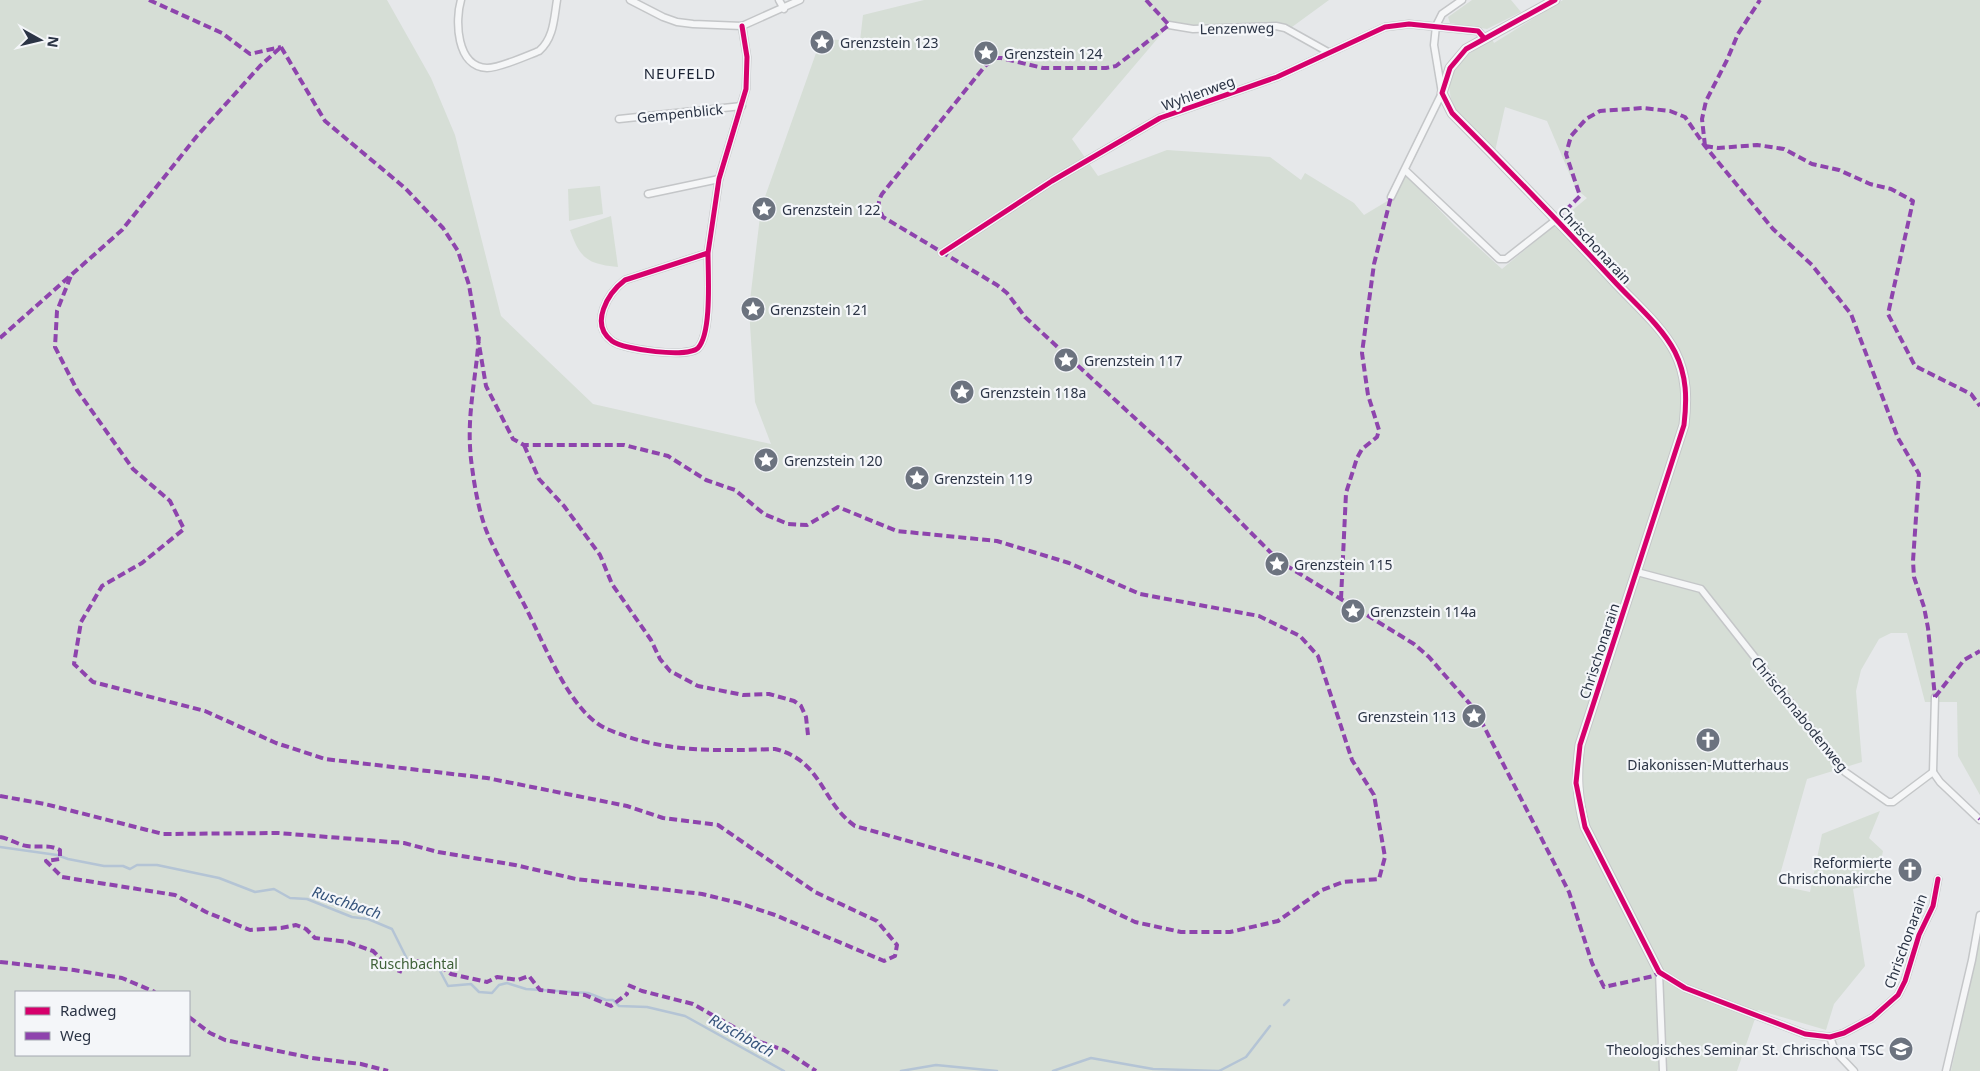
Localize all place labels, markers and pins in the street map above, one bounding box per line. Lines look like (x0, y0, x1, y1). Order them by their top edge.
place icon: Grenzstein 123 (809, 29, 835, 55)
place label: Grenzstein 123 (840, 33, 938, 52)
place icon: Grenzstein 124 (973, 40, 999, 66)
place label: Grenzstein 124 (1004, 44, 1102, 63)
place icon: Grenzstein 122 (751, 196, 777, 222)
place label: Grenzstein 122 (782, 200, 880, 219)
place icon: Grenzstein 121 (740, 296, 766, 322)
place label: Grenzstein 121 (770, 300, 868, 319)
place icon: Grenzstein 117 (1053, 347, 1079, 373)
place label: Grenzstein 117 (1084, 351, 1182, 370)
place icon: Grenzstein 118a (949, 379, 975, 405)
place label: Grenzstein 118a (980, 383, 1086, 402)
place icon: Grenzstein 120 (753, 447, 779, 473)
place label: Grenzstein 120 (784, 451, 882, 470)
place icon: Grenzstein 119 (904, 465, 930, 491)
place label: Grenzstein 119 (934, 469, 1032, 488)
place icon: Grenzstein 115 (1264, 551, 1290, 577)
place label: Grenzstein 115 (1294, 555, 1392, 574)
place icon: Grenzstein 114a (1340, 598, 1366, 624)
place label: Grenzstein 114a (1370, 602, 1476, 621)
place icon: Grenzstein 113 (1461, 703, 1487, 729)
place label: Grenzstein 113 (1358, 707, 1456, 726)
church icon: Diakonissen-Mutterhaus (1695, 727, 1721, 753)
place label: Diakonissen-Mutterhaus (1627, 755, 1789, 774)
place label: Reformierte Chrischonakirche (1778, 853, 1892, 888)
church icon: Reformierte Chrischonakirche (1897, 857, 1923, 883)
school or university icon: Theologisches Seminar St. Chrischona TSC (1888, 1036, 1914, 1062)
place label: Theologisches Seminar St. Chrischona TSC (1606, 1040, 1884, 1059)

